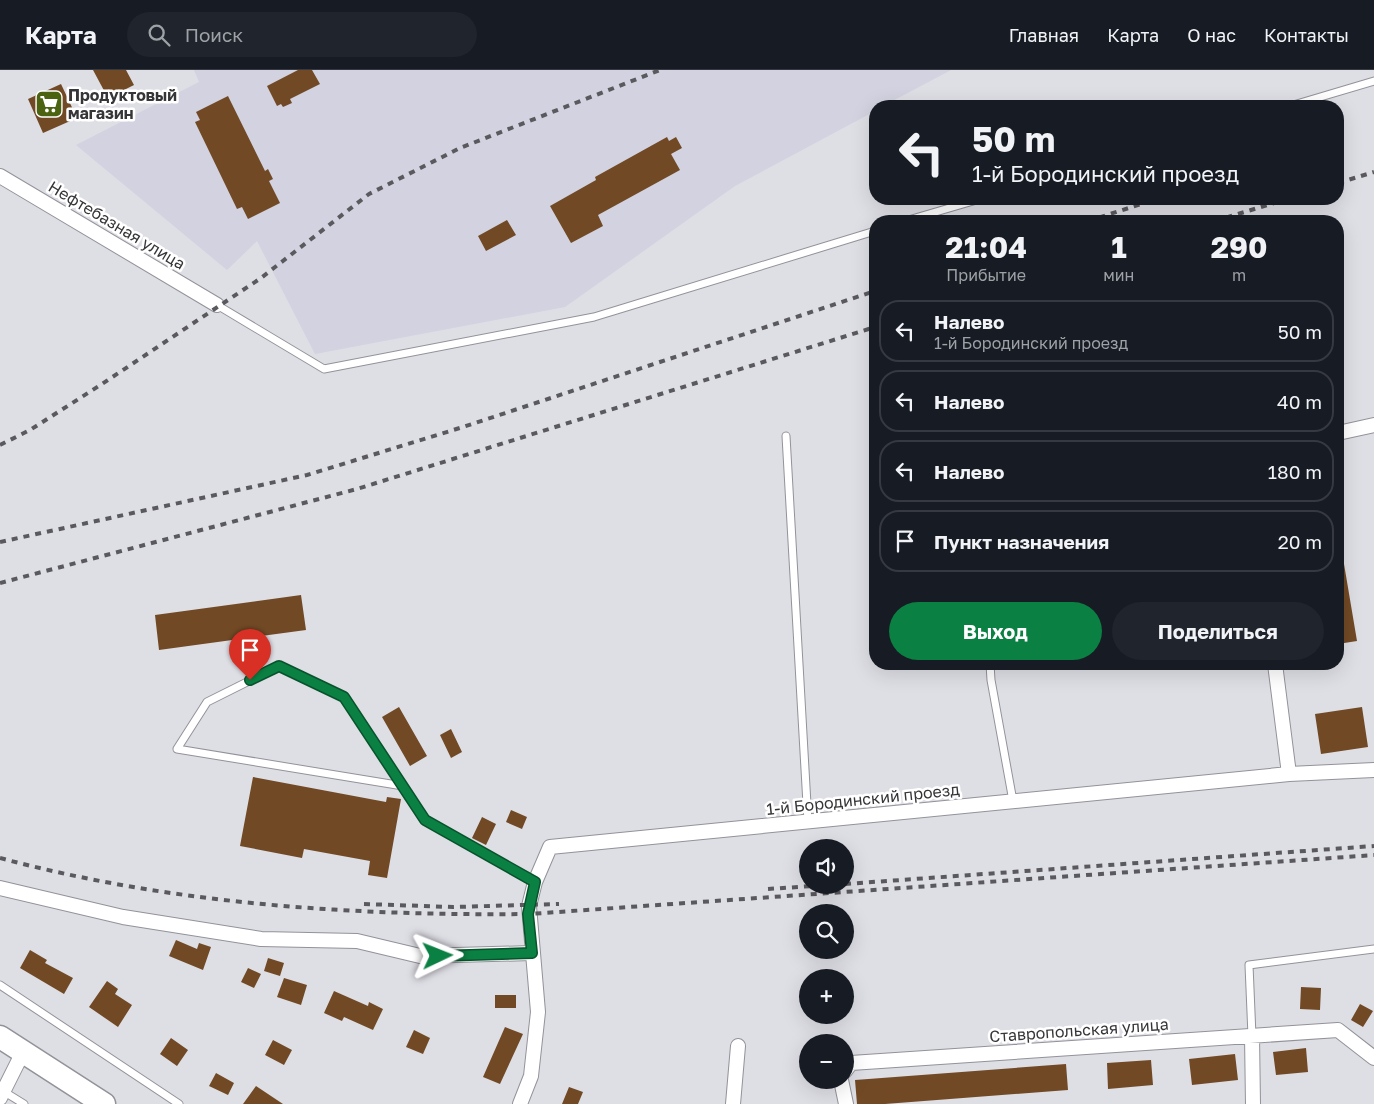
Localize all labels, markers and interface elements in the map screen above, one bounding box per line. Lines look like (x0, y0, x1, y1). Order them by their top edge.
search box (127, 12, 477, 57)
text: Карта (25, 20, 97, 49)
icon: search (145, 21, 173, 49)
text: Поиск (185, 23, 243, 46)
text: Главная (1009, 24, 1079, 46)
text: Карта (1107, 24, 1159, 46)
text: О нас (1187, 24, 1236, 46)
text: Контакты (1264, 24, 1349, 46)
place label: Продуктовый магазин (68, 85, 177, 123)
supermarket icon: Продуктовый магазин (34, 89, 64, 119)
text: 50 m (972, 118, 1055, 160)
icon: left (889, 120, 954, 185)
text: 1-й Бородинский проезд (972, 160, 1239, 187)
street label: Нефтебазная улица (45, 176, 189, 274)
text: 21:04 (945, 229, 1027, 265)
text: 1 (1111, 229, 1127, 265)
text: 290 (1211, 229, 1268, 265)
text: Прибытие (946, 265, 1026, 285)
text: мин (1103, 265, 1134, 285)
text: m (1232, 265, 1246, 285)
text: Налево (934, 310, 1004, 333)
icon: left (891, 317, 919, 345)
text: 50 m (1278, 320, 1322, 343)
text: 1-й Бородинский проезд (934, 333, 1128, 353)
icon: left (891, 387, 919, 415)
text: Налево (934, 390, 1004, 413)
text: 40 m (1277, 390, 1322, 413)
icon: left (891, 457, 919, 485)
text: Налево (934, 460, 1004, 483)
text: 180 m (1268, 460, 1322, 483)
icon: arrive (891, 527, 919, 555)
text: Пункт назначения (934, 530, 1109, 553)
text: 20 m (1278, 530, 1322, 553)
button: Выход (889, 602, 1102, 660)
button: Поделиться (1112, 602, 1324, 660)
pin (229, 629, 271, 680)
icon: arrive (236, 636, 264, 664)
street label: 1-й Бородинский проезд (765, 779, 961, 819)
map controls (799, 839, 854, 1089)
button: sound (799, 839, 854, 894)
button: search (799, 904, 854, 959)
position arrow (411, 929, 463, 981)
button: + (799, 969, 854, 1024)
street label: Ставропольская улица (989, 1014, 1169, 1046)
button: − (799, 1034, 854, 1089)

